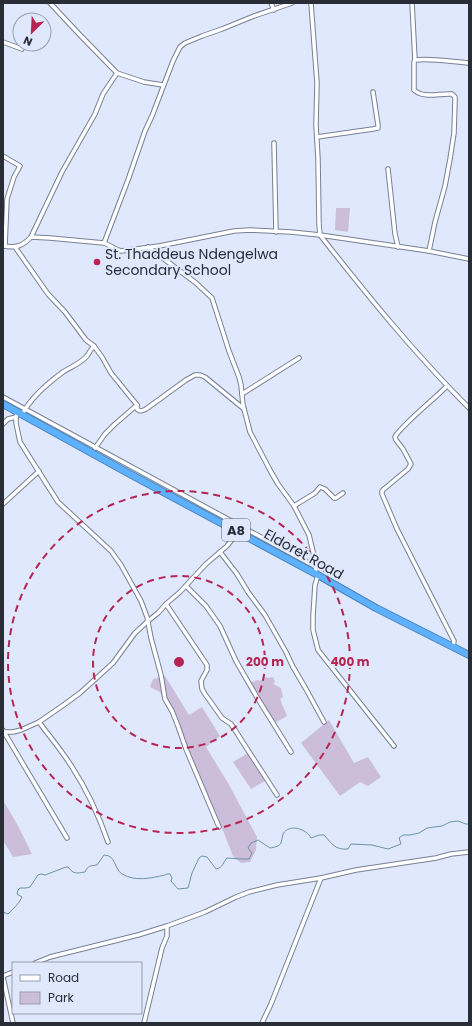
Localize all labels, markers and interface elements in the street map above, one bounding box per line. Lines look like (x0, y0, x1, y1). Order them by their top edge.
north arrow (12, 12, 52, 52)
text: N (21, 32, 35, 50)
place label: St. Thaddeus Ndengelwa Secondary School (105, 244, 278, 280)
marker: St. Thaddeus Ndengelwa Secondary School (92, 257, 102, 267)
road number: A8 (222, 519, 250, 541)
street label: Eldoret Road (261, 524, 347, 584)
text: 200 m (246, 653, 284, 670)
text: 400 m (330, 653, 370, 670)
centre of rings (172, 655, 186, 669)
legend (12, 962, 142, 1014)
text: Road (48, 969, 79, 986)
text: Park (48, 989, 75, 1006)

